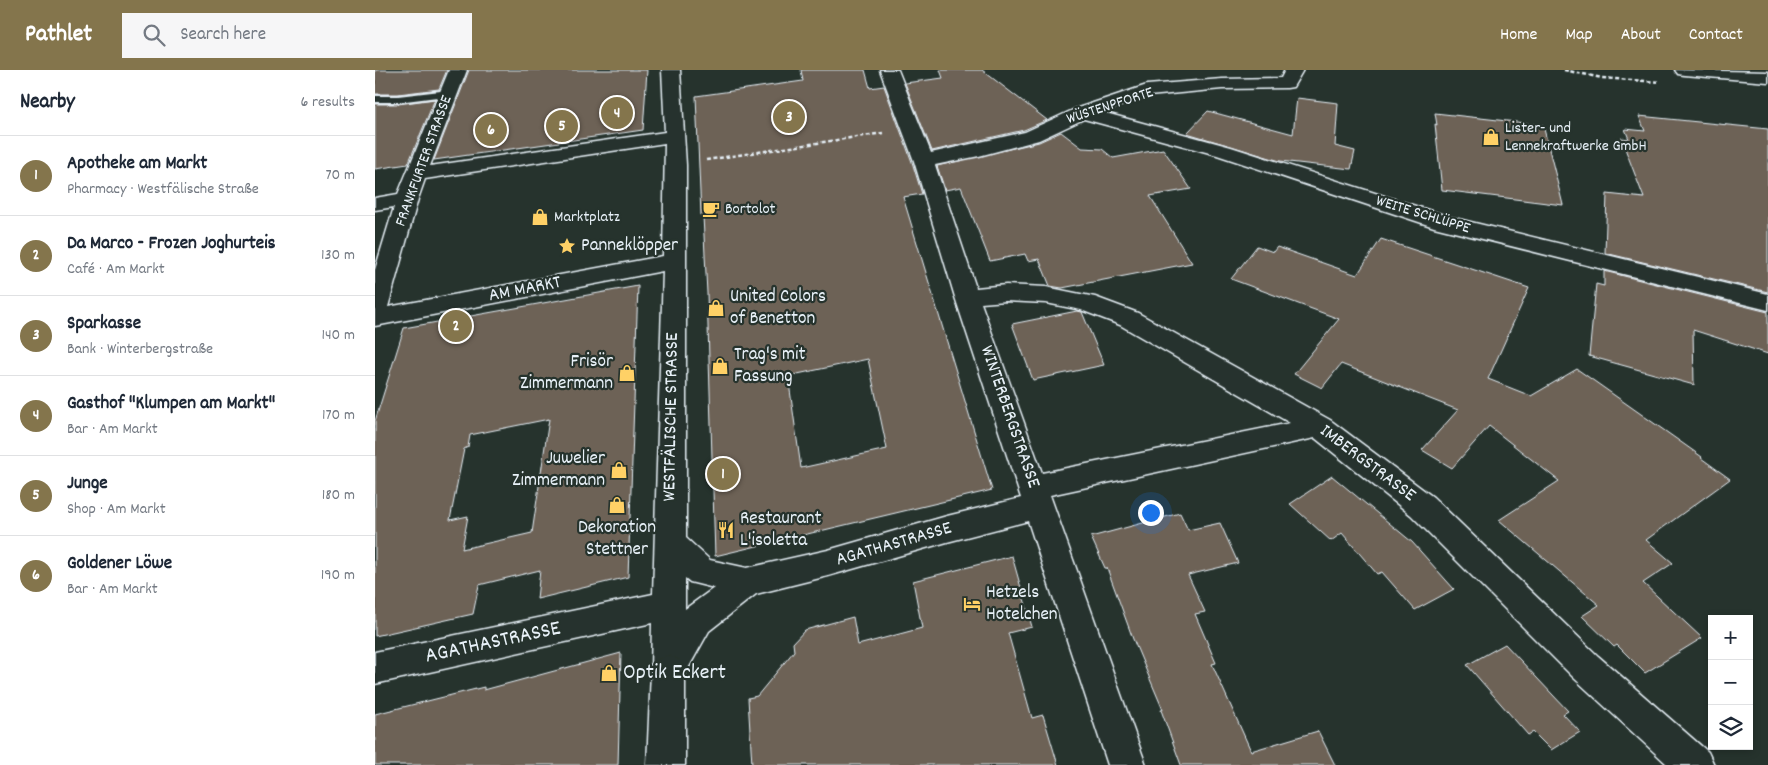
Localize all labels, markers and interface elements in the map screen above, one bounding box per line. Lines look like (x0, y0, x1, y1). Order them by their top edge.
search box (122, 13, 472, 58)
text: Pathlet (25, 18, 92, 52)
icon: search (140, 21, 168, 49)
text: Search here (180, 22, 266, 49)
text: Home (1500, 23, 1537, 48)
text: Map (1565, 23, 1593, 48)
text: About (1621, 23, 1661, 48)
text: Contact (1689, 23, 1743, 48)
street label: WÜSTENPFORTE (1064, 81, 1157, 131)
text: Nearby (20, 88, 75, 118)
text: 6 results (300, 91, 355, 114)
street label: FRANKFURTER STRASSE (390, 92, 459, 230)
pin: 4 (601, 94, 633, 132)
pin: 3 (773, 98, 805, 136)
pin: 5 (546, 107, 578, 145)
pin: 6 (475, 111, 507, 149)
place label: Lister- und Lennekraftwerke GmbH (1505, 117, 1647, 158)
shop icon: Lister- und Lennekraftwerke GmbH (1481, 127, 1501, 147)
text: Apotheke am Markt (67, 151, 207, 178)
text: 1 (34, 164, 38, 187)
text: 70 m (325, 164, 355, 187)
text: Pharmacy · Westfälische Straße (67, 178, 259, 201)
street label: WEITE SCHLÜPPE (1373, 190, 1474, 240)
place label: Bortolot (725, 198, 776, 221)
cafe icon: Bortolot (701, 199, 721, 219)
place label: Marktplatz (554, 206, 620, 229)
shop icon: Marktplatz (530, 207, 550, 227)
text: Da Marco - Frozen Joghurteis (67, 231, 276, 258)
place label: Panneklöpper (581, 233, 678, 260)
place icon: Panneklöpper (557, 236, 577, 256)
text: 2 (33, 244, 40, 267)
text: 130 m (321, 244, 355, 267)
text: Café · Am Markt (67, 258, 165, 281)
street label: AM MARKT (487, 270, 564, 310)
place label: United Colors of Benetton (730, 284, 826, 333)
shop icon: United Colors of Benetton (706, 298, 726, 318)
pin: 2 (440, 307, 472, 345)
text: Sparkasse (67, 311, 141, 338)
text: 3 (32, 324, 40, 347)
text: 140 m (321, 324, 355, 347)
street label: WESTFÄLISCHE STRASSE (657, 332, 687, 502)
text: Bank · Winterbergstraße (67, 338, 213, 361)
place label: Trag's mit Fassung (734, 342, 806, 391)
street label: WINTERBERGSTRASSE (972, 342, 1046, 492)
place label: Frisör Zimmermann (520, 349, 613, 398)
shop icon: Trag's mit Fassung (710, 356, 730, 376)
shop icon: Frisör Zimmermann (617, 363, 637, 383)
text: Gasthof "Klumpen am Markt" (67, 391, 275, 418)
text: 4 (33, 404, 39, 427)
text: 170 m (322, 404, 355, 427)
text: Bar · Am Markt (67, 418, 158, 441)
street label: IMBERGSTRASSE (1313, 419, 1421, 509)
place label: Juwelier Zimmermann (512, 446, 605, 495)
pin: 1 (707, 455, 739, 493)
shop icon: Juwelier Zimmermann (609, 460, 629, 480)
text: Junge (67, 471, 108, 498)
text: 5 (32, 484, 40, 507)
text: 180 m (322, 484, 355, 507)
shop icon: Dekoration Stettner (607, 495, 627, 515)
text: Shop · Am Markt (67, 498, 166, 521)
your location (1138, 500, 1164, 526)
place label: Restaurant L'isoletta (740, 506, 821, 555)
place label: Dekoration Stettner (578, 515, 656, 564)
street label: AGATHASTRASSE (833, 516, 955, 574)
restaurant icon: Restaurant L'isoletta (716, 520, 736, 540)
text: Goldener Löwe (67, 551, 172, 578)
text: 6 (32, 564, 40, 587)
text: 190 m (321, 564, 355, 587)
text: Bar · Am Markt (67, 578, 158, 601)
place label: Hetzels Hotelchen (986, 580, 1058, 629)
hotel icon: Hetzels Hotelchen (962, 594, 982, 614)
street label: AGATHASTRASSE (422, 614, 564, 672)
map controls (1708, 615, 1753, 750)
button: + (1708, 615, 1753, 660)
place label: Optik Eckert (623, 658, 726, 689)
button: − (1708, 660, 1753, 705)
shop icon: Optik Eckert (599, 663, 619, 683)
button: layers (1708, 705, 1753, 750)

